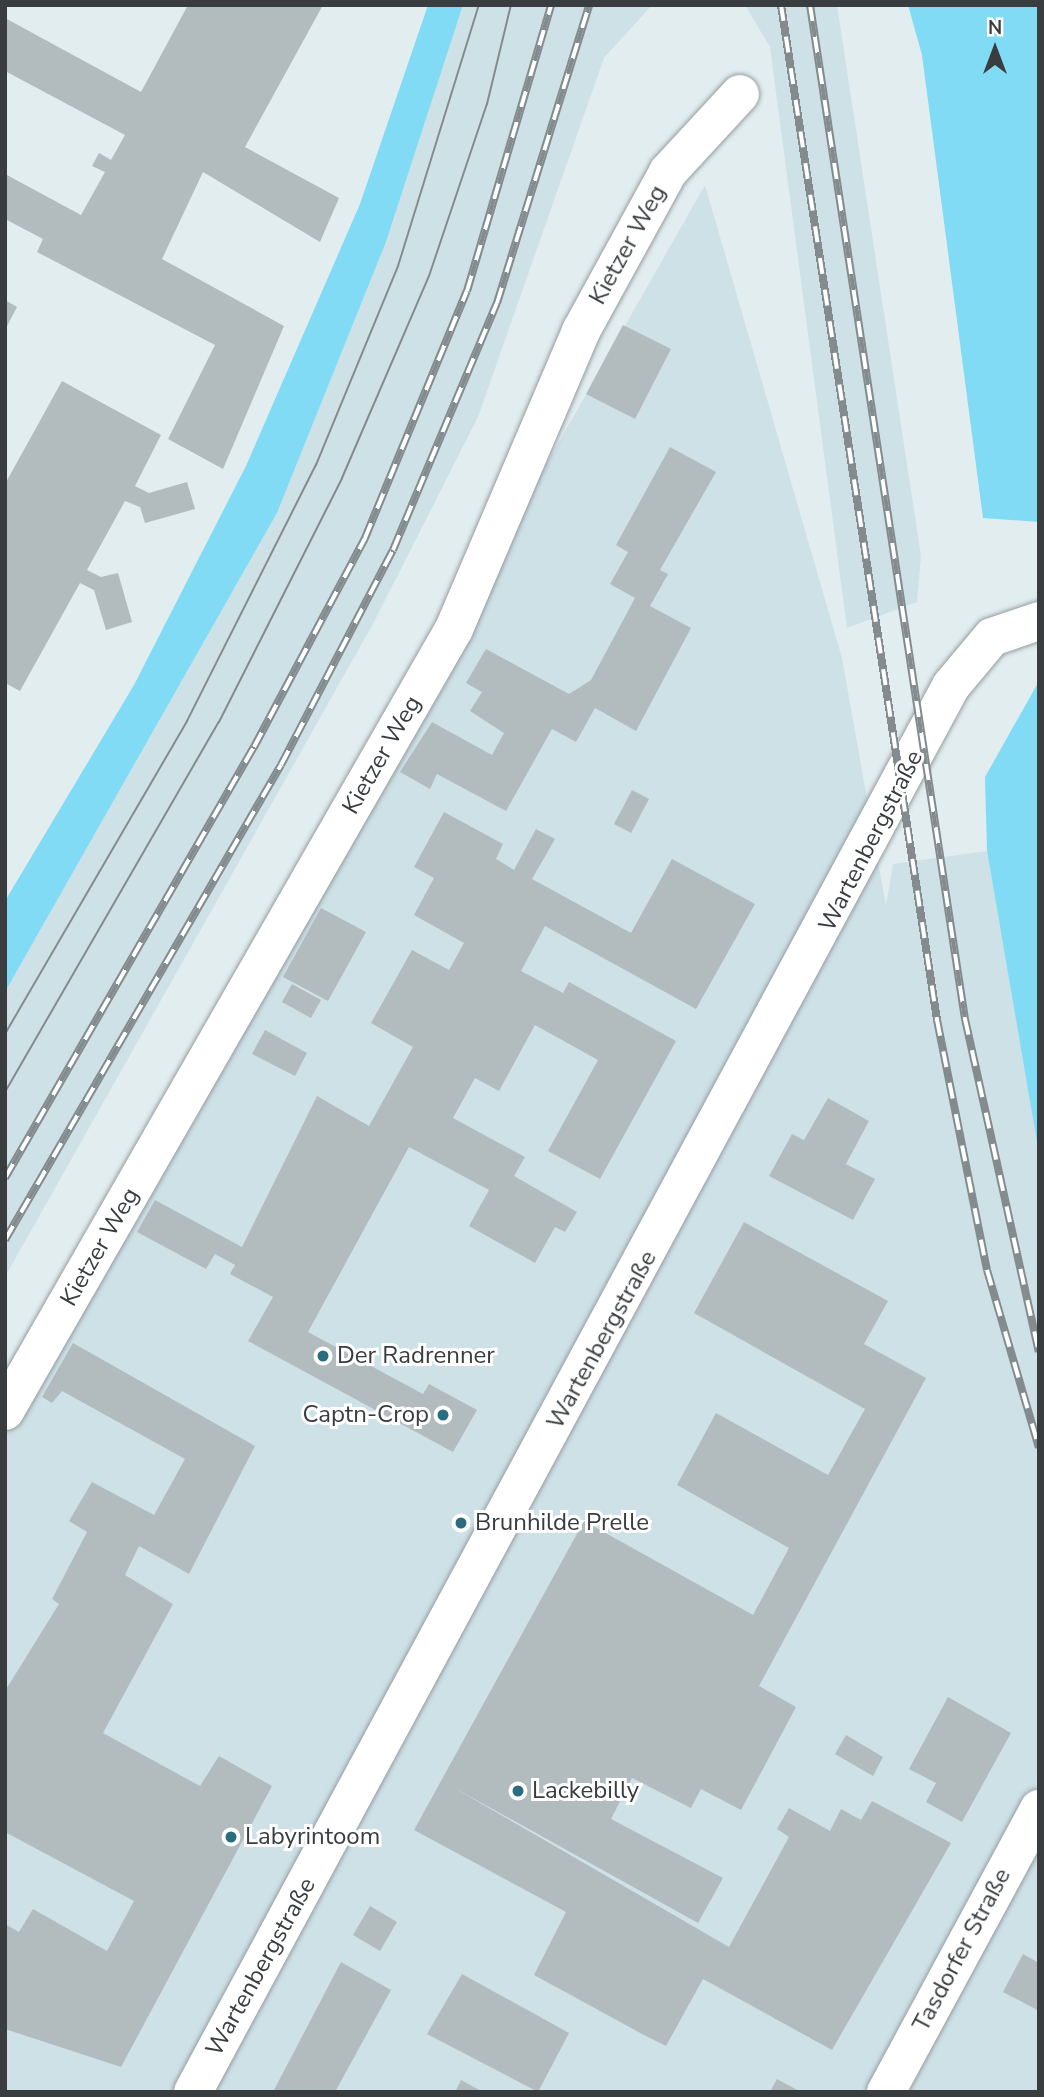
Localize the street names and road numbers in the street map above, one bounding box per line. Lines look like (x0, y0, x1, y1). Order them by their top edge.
street label: Kietzer Weg (583, 180, 673, 310)
street label: Kietzer Weg (337, 691, 427, 819)
street label: Wartenbergstraße (813, 746, 929, 936)
street label: Kietzer Weg (55, 1183, 145, 1311)
street label: Wartenbergstraße (541, 1246, 663, 1434)
street label: Tasdorfer Straße (907, 1864, 1017, 2036)
street label: Wartenbergstraße (200, 1873, 322, 2061)

